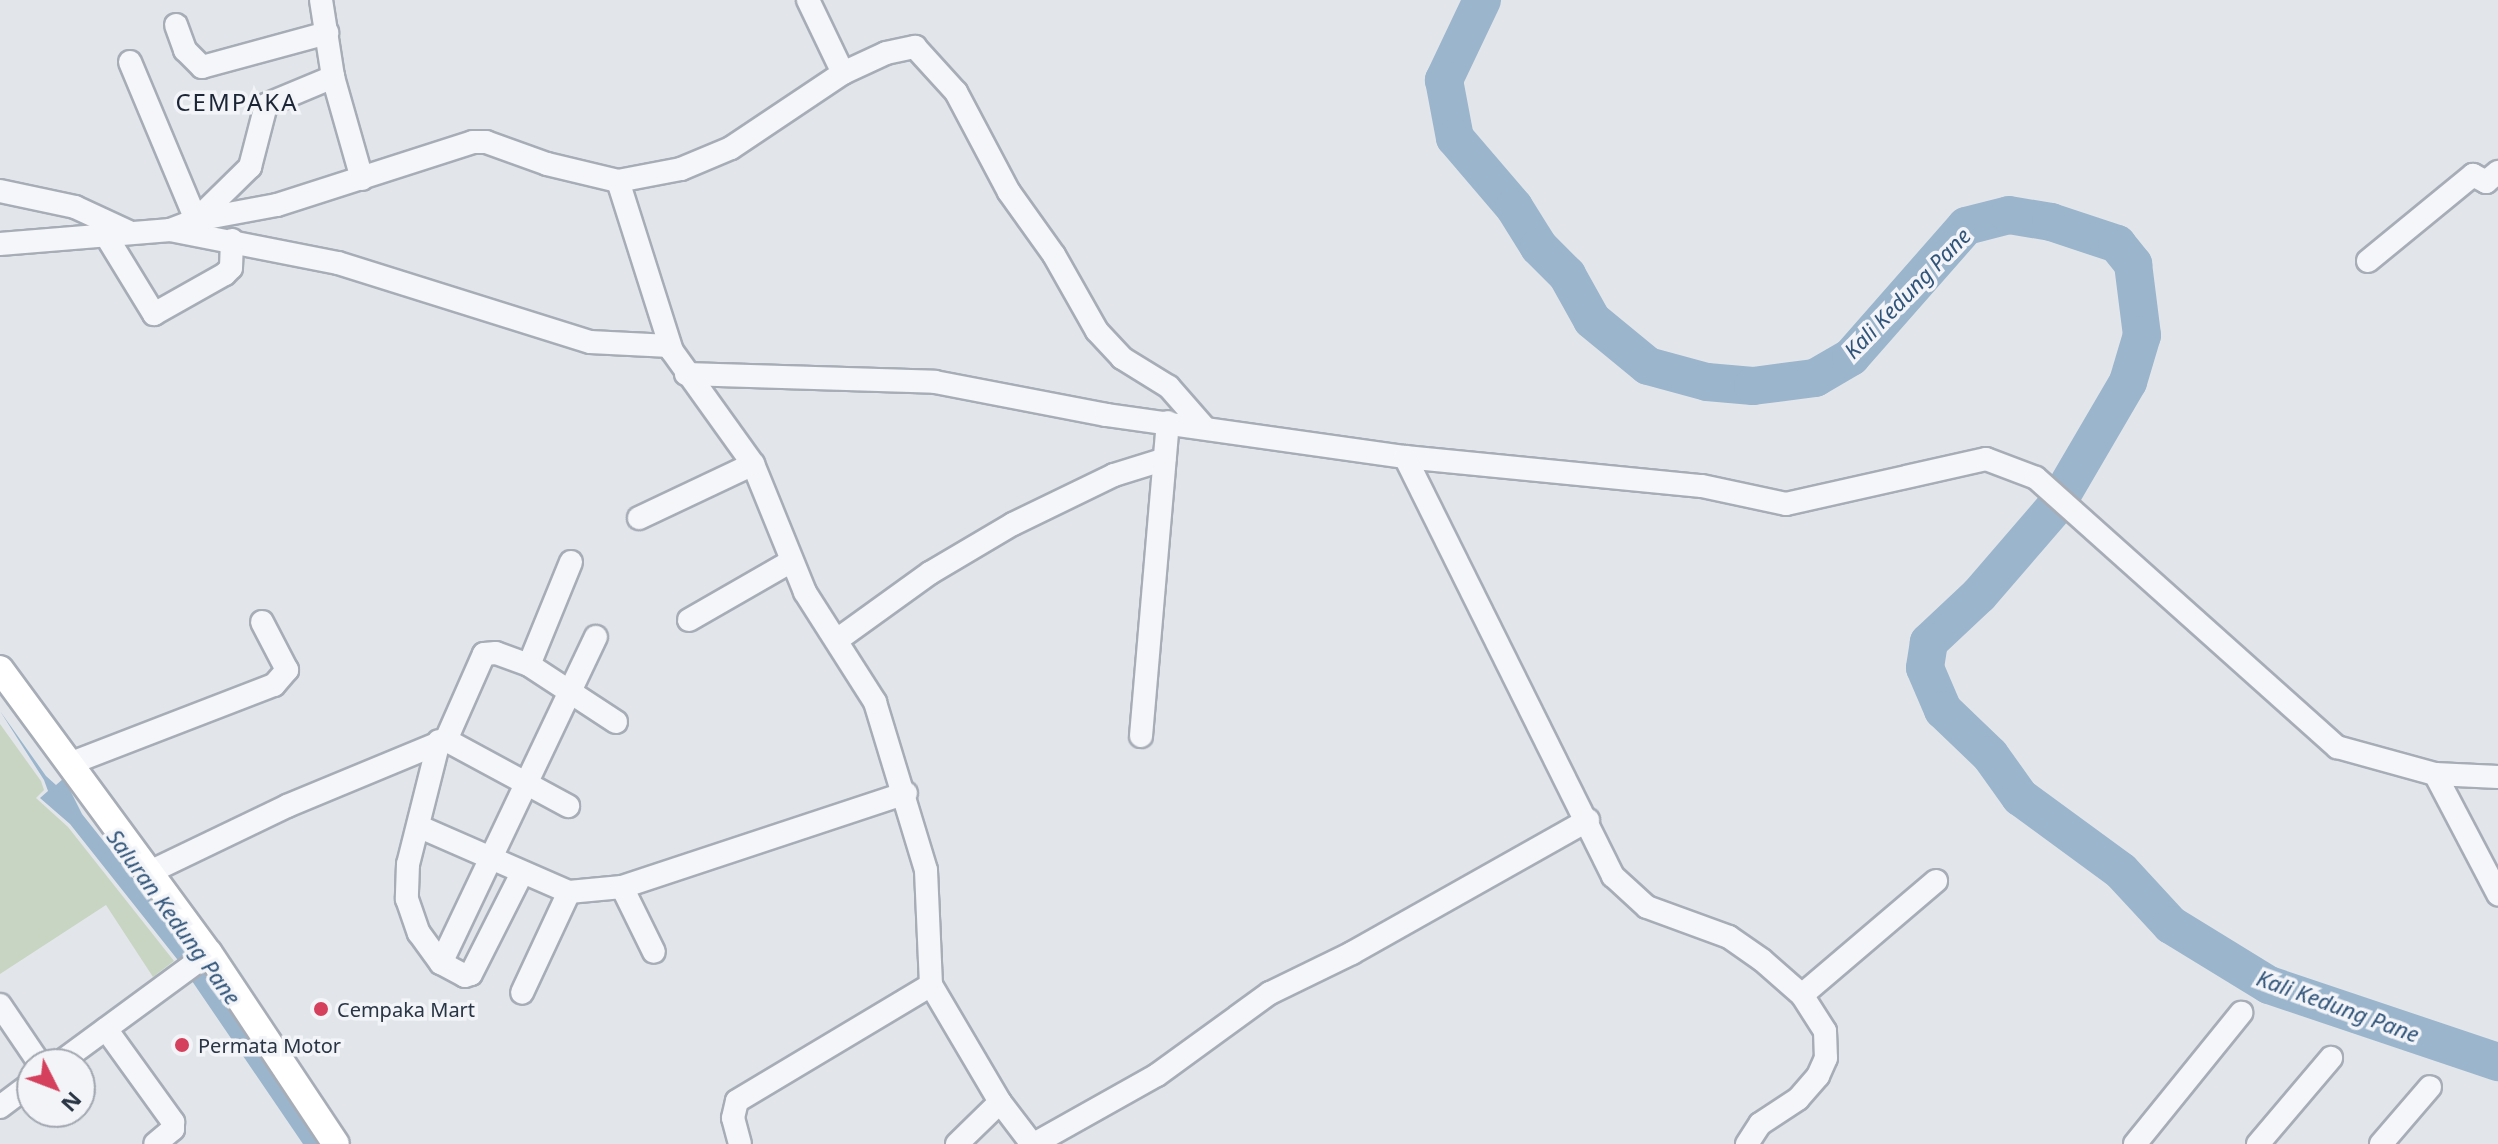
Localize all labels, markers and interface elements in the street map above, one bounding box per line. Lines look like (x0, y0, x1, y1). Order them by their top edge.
district label: CEMPAKA (175, 88, 299, 116)
water label: Kali Kedung Pane (1838, 222, 1976, 364)
water label: Saluran Kedung Pane (102, 824, 246, 1010)
water label: Kali Kedung Pane (2253, 964, 2423, 1048)
place label: Cempaka Mart (337, 997, 475, 1021)
marker: Cempaka Mart (312, 1000, 330, 1018)
place label: Permata Motor (198, 1033, 341, 1057)
marker: Permata Motor (173, 1036, 191, 1054)
north arrow (16, 1048, 96, 1128)
text: N (55, 1086, 89, 1119)

